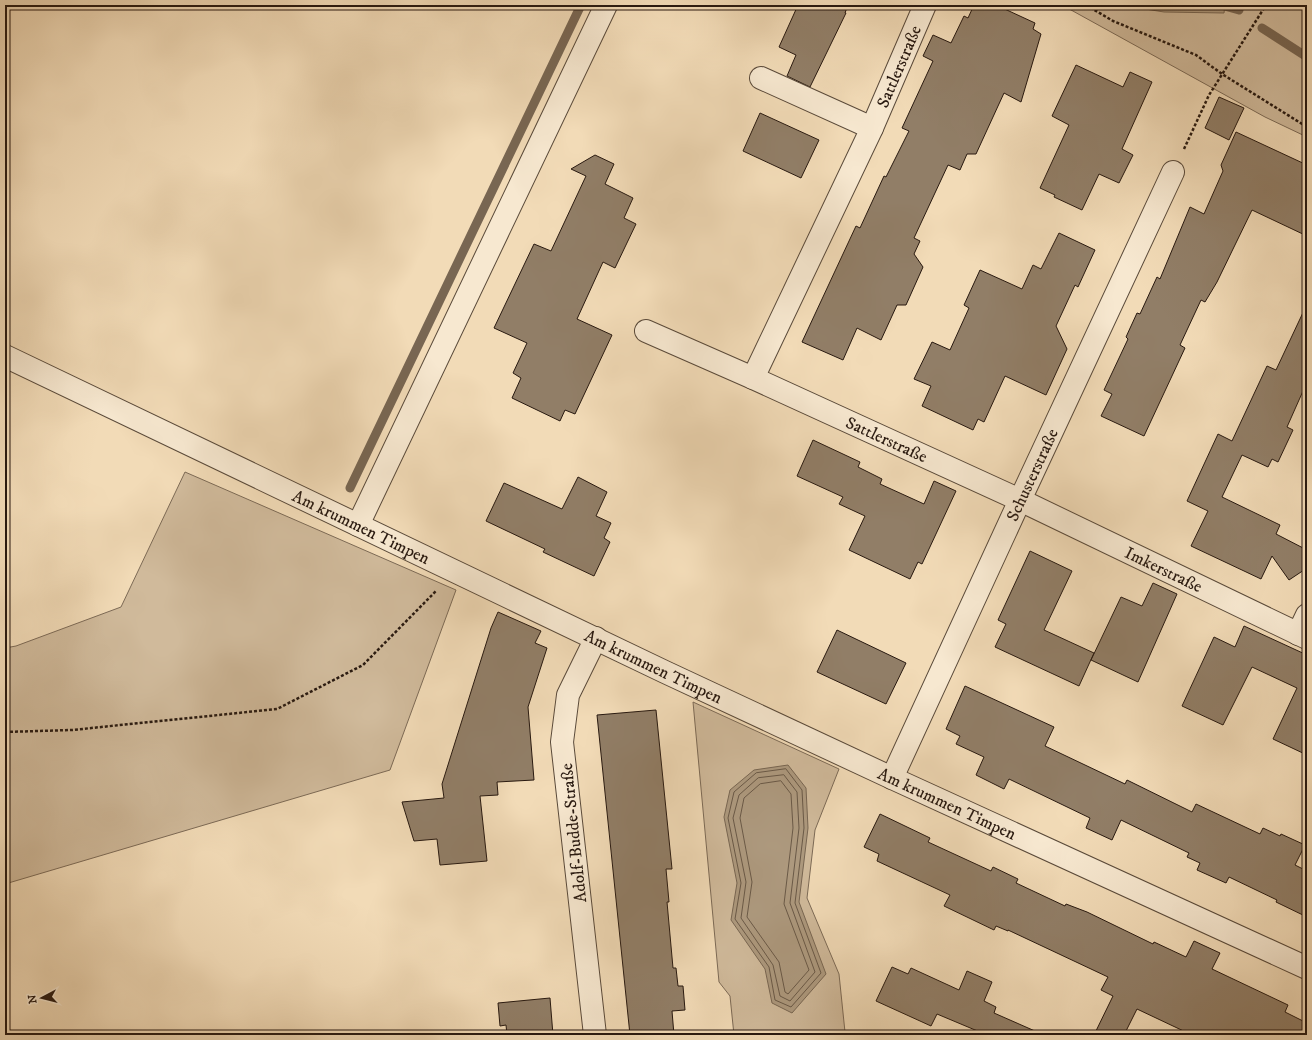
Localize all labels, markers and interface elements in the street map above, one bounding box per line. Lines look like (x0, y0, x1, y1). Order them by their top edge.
street label: Sattlerstraße (872, 22, 927, 111)
street label: Sattlerstraße (842, 412, 931, 468)
street label: Schusterstraße (1002, 425, 1064, 525)
street label: Am krummen Timpen (289, 485, 433, 570)
street label: Imkerstraße (1121, 542, 1206, 598)
street label: Am krummen Timpen (581, 625, 726, 709)
street label: Adolf-Budde-Straße (556, 762, 592, 904)
street label: Am krummen Timpen (874, 763, 1020, 845)
north arrow (22, 978, 62, 1018)
text: N (26, 994, 41, 1004)

